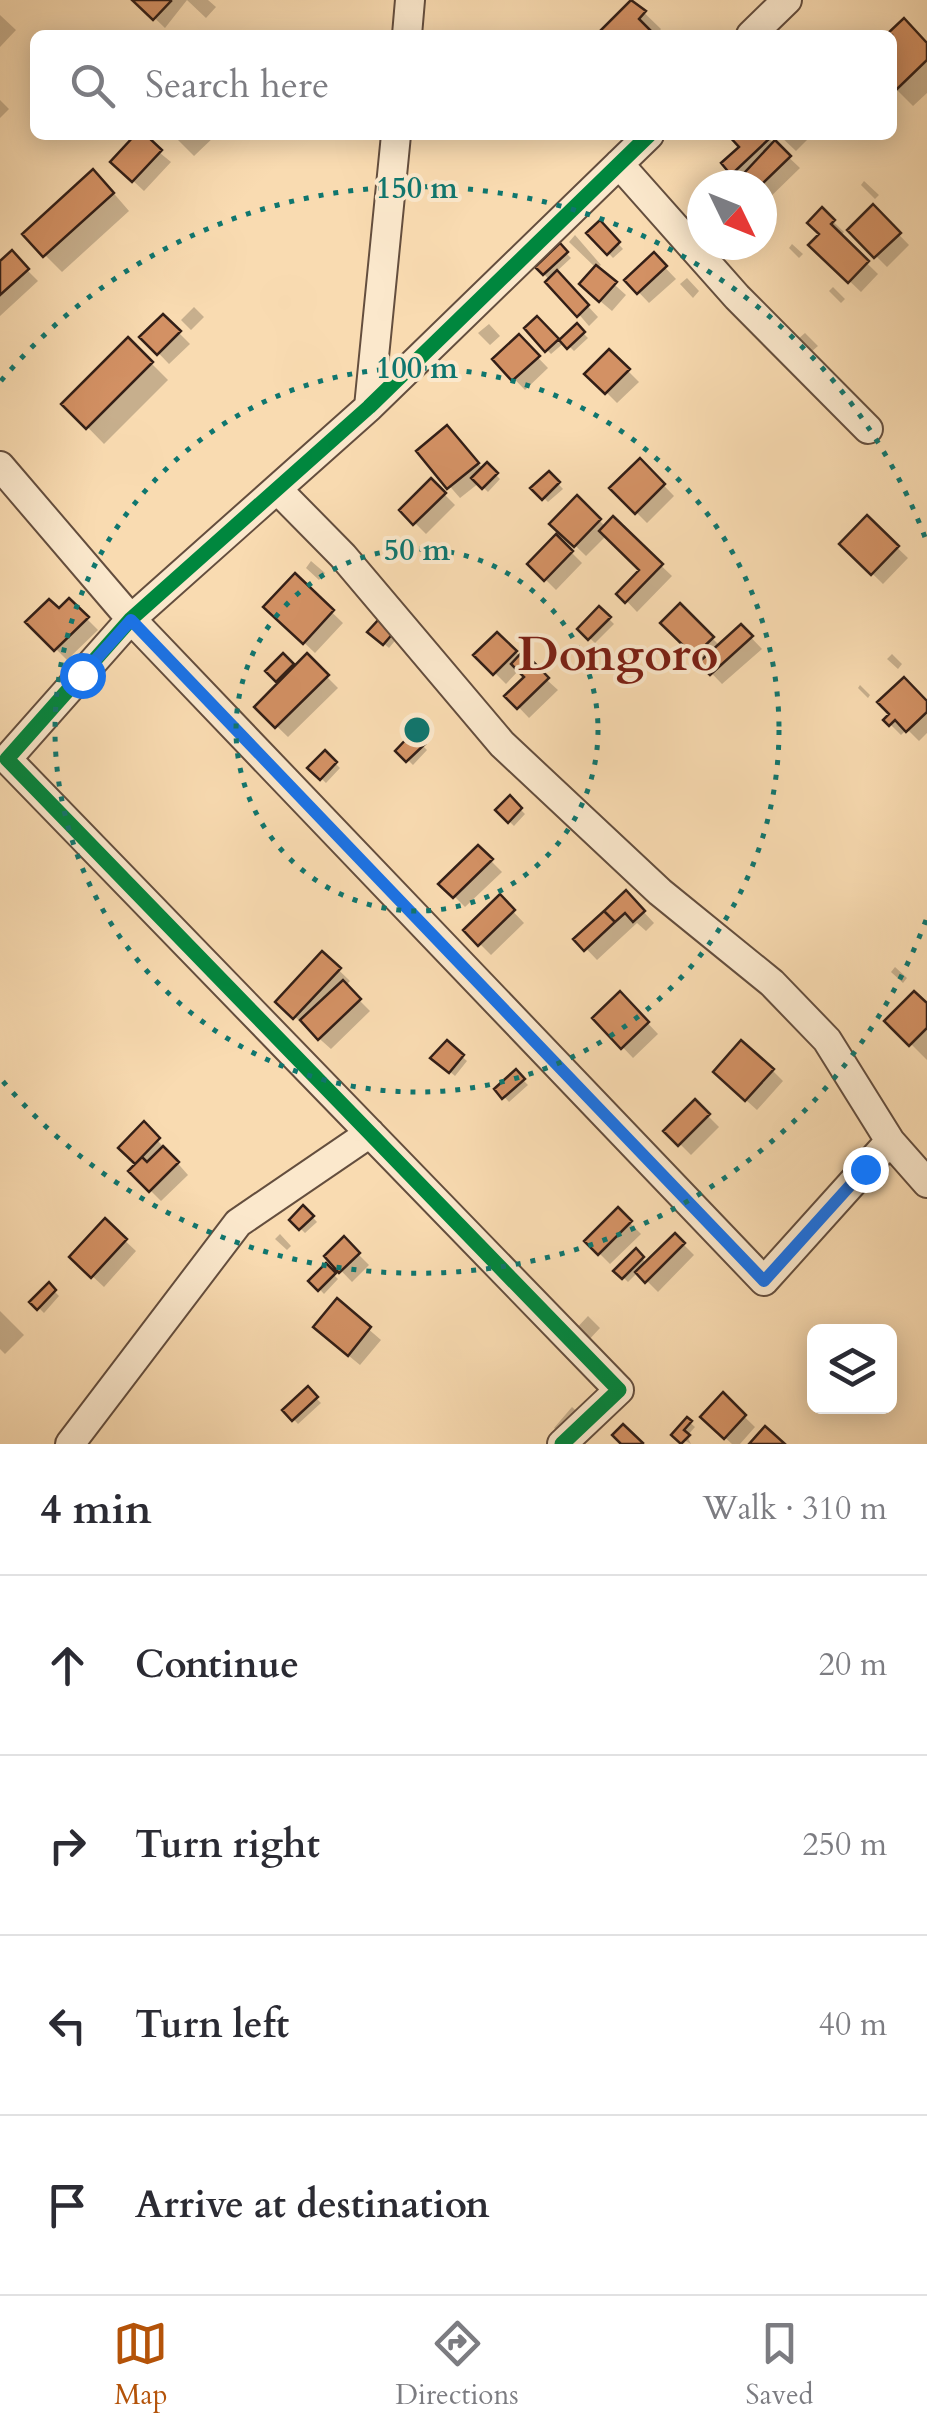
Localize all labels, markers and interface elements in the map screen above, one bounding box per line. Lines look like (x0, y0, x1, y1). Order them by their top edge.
search box (30, 30, 897, 140)
icon: search (65, 58, 120, 113)
text: Search here (145, 59, 329, 111)
text: 150 m (376, 168, 458, 209)
north arrow (687, 170, 777, 260)
text: 100 m (376, 348, 458, 389)
text: 50 m (384, 530, 451, 571)
district label: Dongoro (518, 622, 718, 687)
route start (60, 653, 106, 699)
centre of rings (399, 712, 435, 748)
route end (843, 1147, 889, 1193)
map controls (807, 1324, 897, 1414)
button: layers (807, 1324, 897, 1414)
text: 4 min (40, 1481, 152, 1538)
text: Walk · 310 m (702, 1487, 887, 1531)
icon: ahead (40, 1638, 95, 1693)
text: Continue (135, 1639, 299, 1691)
text: 20 m (819, 1643, 887, 1687)
icon: right (40, 1818, 95, 1873)
text: Turn right (135, 1819, 320, 1871)
text: 250 m (802, 1823, 887, 1867)
icon: left (40, 1998, 95, 2053)
text: Turn left (135, 1999, 289, 2051)
text: 40 m (819, 2003, 887, 2047)
icon: arrive (40, 2178, 95, 2233)
text: Arrive at destination (135, 2179, 490, 2231)
tab: Map (113, 2316, 168, 2414)
tab: Directions (395, 2316, 519, 2414)
tab: Saved (746, 2316, 814, 2414)

